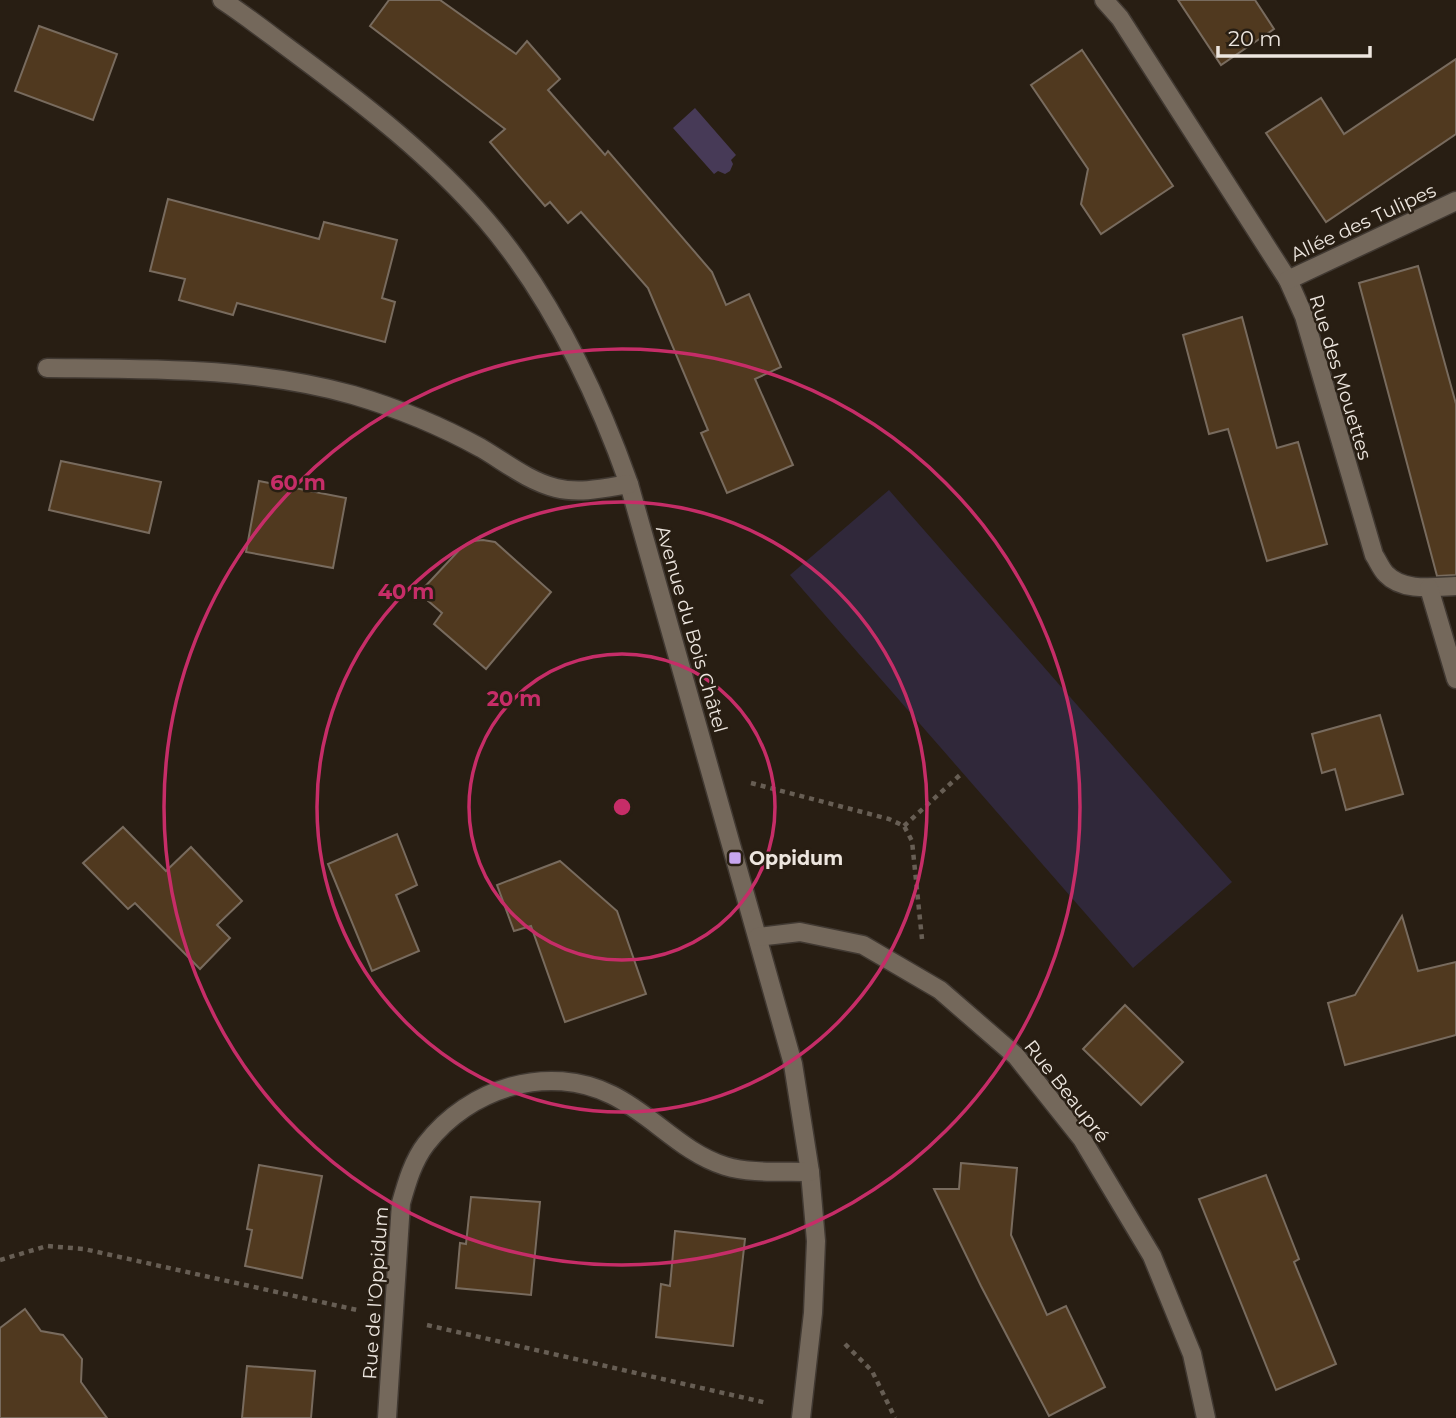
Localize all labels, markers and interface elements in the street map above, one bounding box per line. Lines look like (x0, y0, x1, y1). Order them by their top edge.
scale bar (1218, 14, 1370, 58)
text: 20 m (1228, 26, 1282, 51)
street label: Allée des Tulipes (1287, 179, 1440, 266)
street label: Rue des Mouettes (1304, 292, 1377, 462)
text: 60 m (270, 470, 326, 495)
street label: Avenue du Bois Châtel (651, 523, 732, 735)
text: 40 m (378, 579, 434, 604)
text: 20 m (487, 686, 541, 711)
centre of rings (610, 795, 634, 819)
place label: Oppidum (749, 847, 843, 870)
marker: Oppidum (727, 850, 743, 866)
street label: Rue Beaupré (1019, 1035, 1114, 1147)
street label: Rue de l'Oppidum (358, 1206, 393, 1380)

